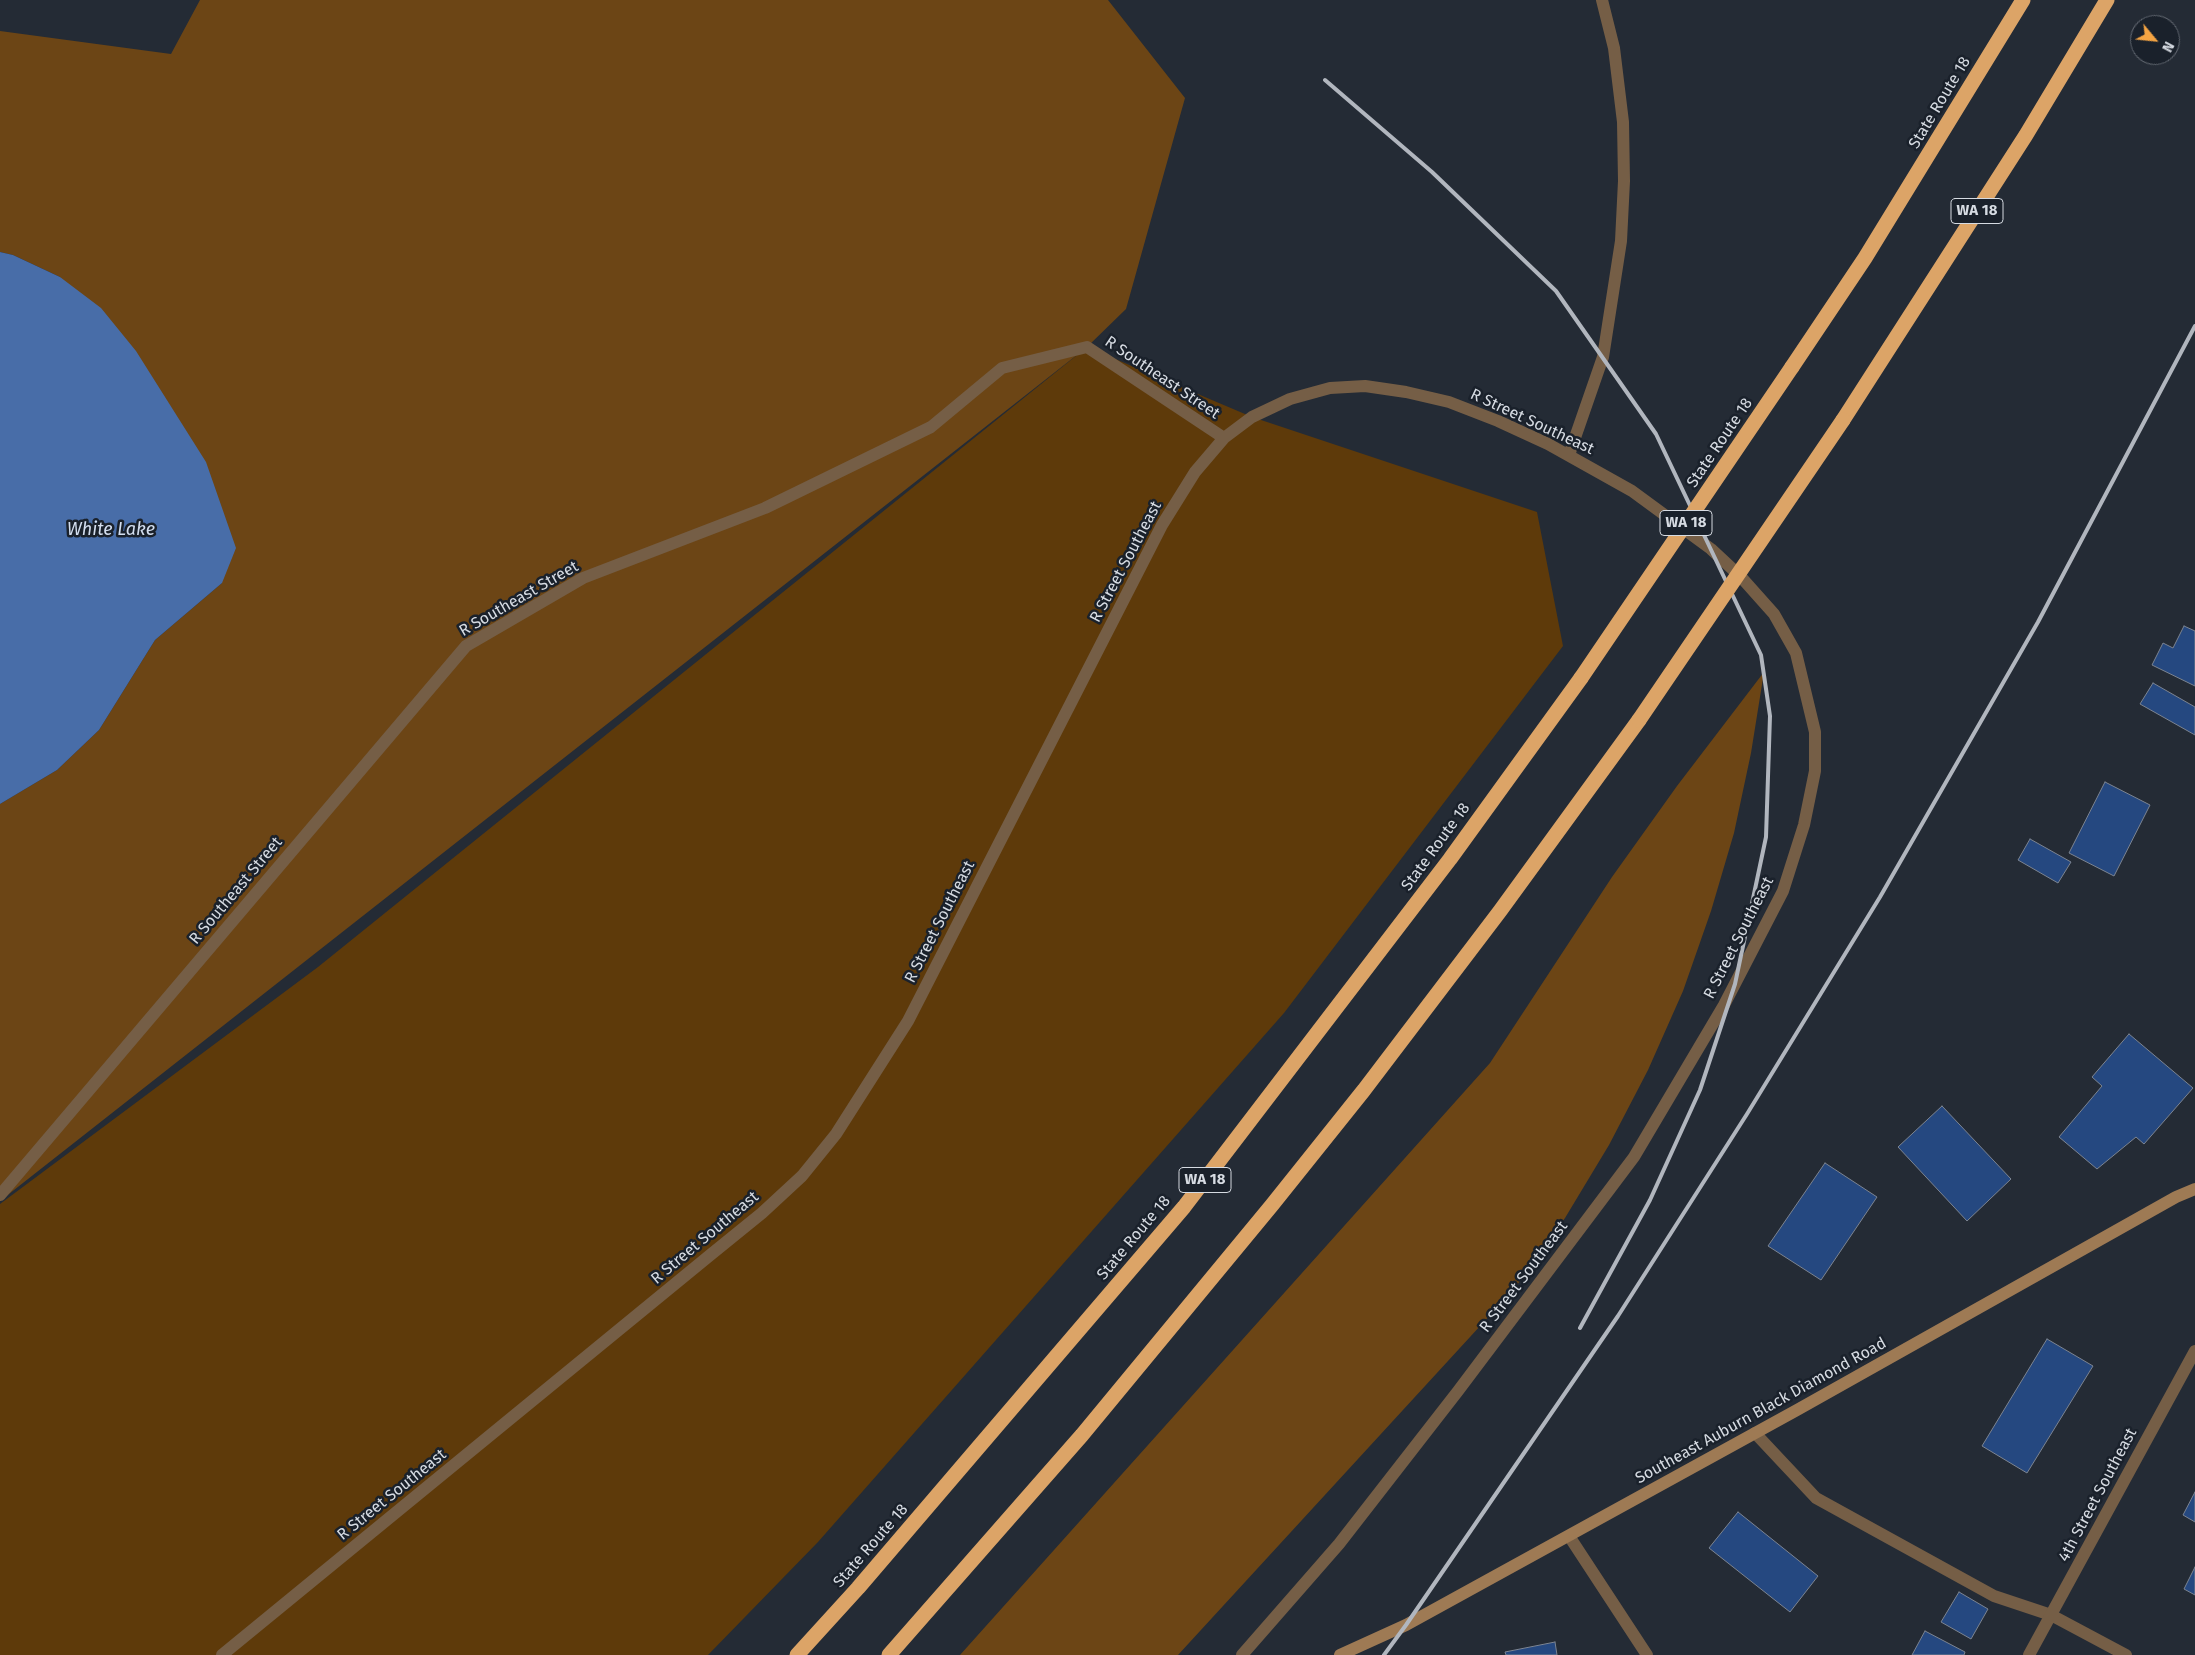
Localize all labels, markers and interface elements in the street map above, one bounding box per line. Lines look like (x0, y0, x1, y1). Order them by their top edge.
north arrow (2130, 15, 2180, 65)
text: N (2158, 39, 2177, 55)
street label: State Route 18 (1905, 54, 1975, 152)
road number: WA 18 (1951, 198, 2003, 224)
street label: R Southeast Street (1101, 332, 1223, 424)
street label: R Street Southeast (1467, 385, 1597, 459)
street label: State Route 18 (1683, 395, 1757, 491)
street label: R Street Southeast (1086, 498, 1166, 626)
road number: WA 18 (1660, 510, 1712, 536)
water label: White Lake (67, 519, 155, 541)
street label: R Southeast Street (456, 557, 582, 641)
street label: State Route 18 (1398, 799, 1474, 895)
street label: R Southeast Street (185, 833, 287, 949)
street label: R Street Southeast (901, 858, 979, 986)
street label: R Street Southeast (1700, 874, 1778, 1002)
road number: WA 18 (1179, 1168, 1231, 1192)
street label: R Street Southeast (647, 1187, 763, 1289)
street label: State Route 18 (1093, 1192, 1175, 1284)
street label: R Street Southeast (1476, 1218, 1572, 1336)
street label: Southeast Auburn Black Diamond Road (1632, 1334, 1890, 1488)
street label: 4th Street Southeast (2055, 1425, 2141, 1565)
street label: R Street Southeast (334, 1445, 450, 1545)
street label: State Route 18 (830, 1500, 912, 1592)

